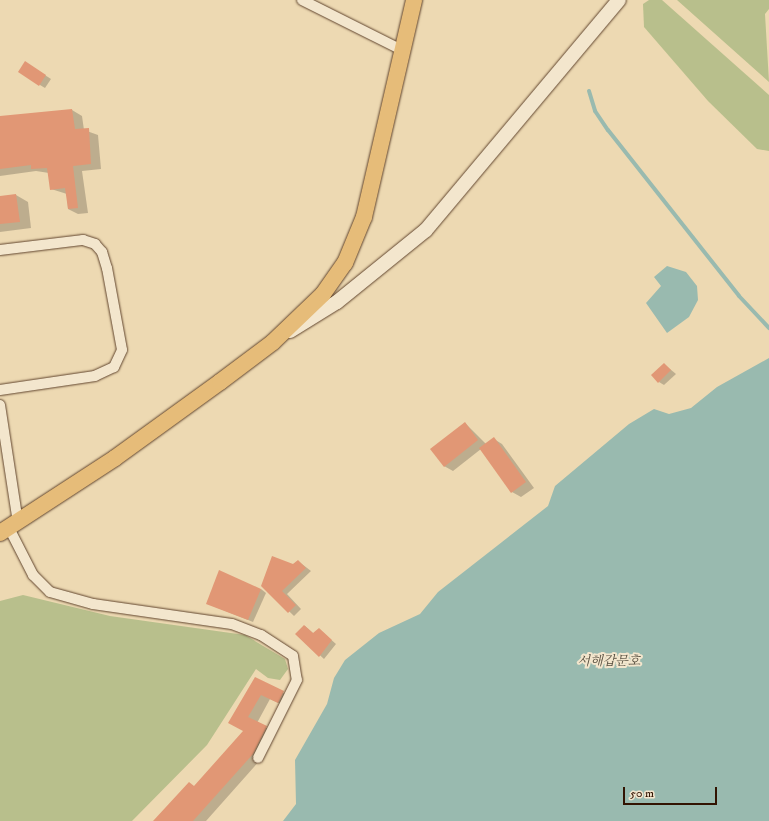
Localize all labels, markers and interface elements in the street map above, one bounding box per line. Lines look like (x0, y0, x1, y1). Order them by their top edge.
water label: 서해갑문호 (578, 653, 640, 669)
scale bar (625, 779, 719, 805)
text: 50 m (630, 786, 654, 801)

